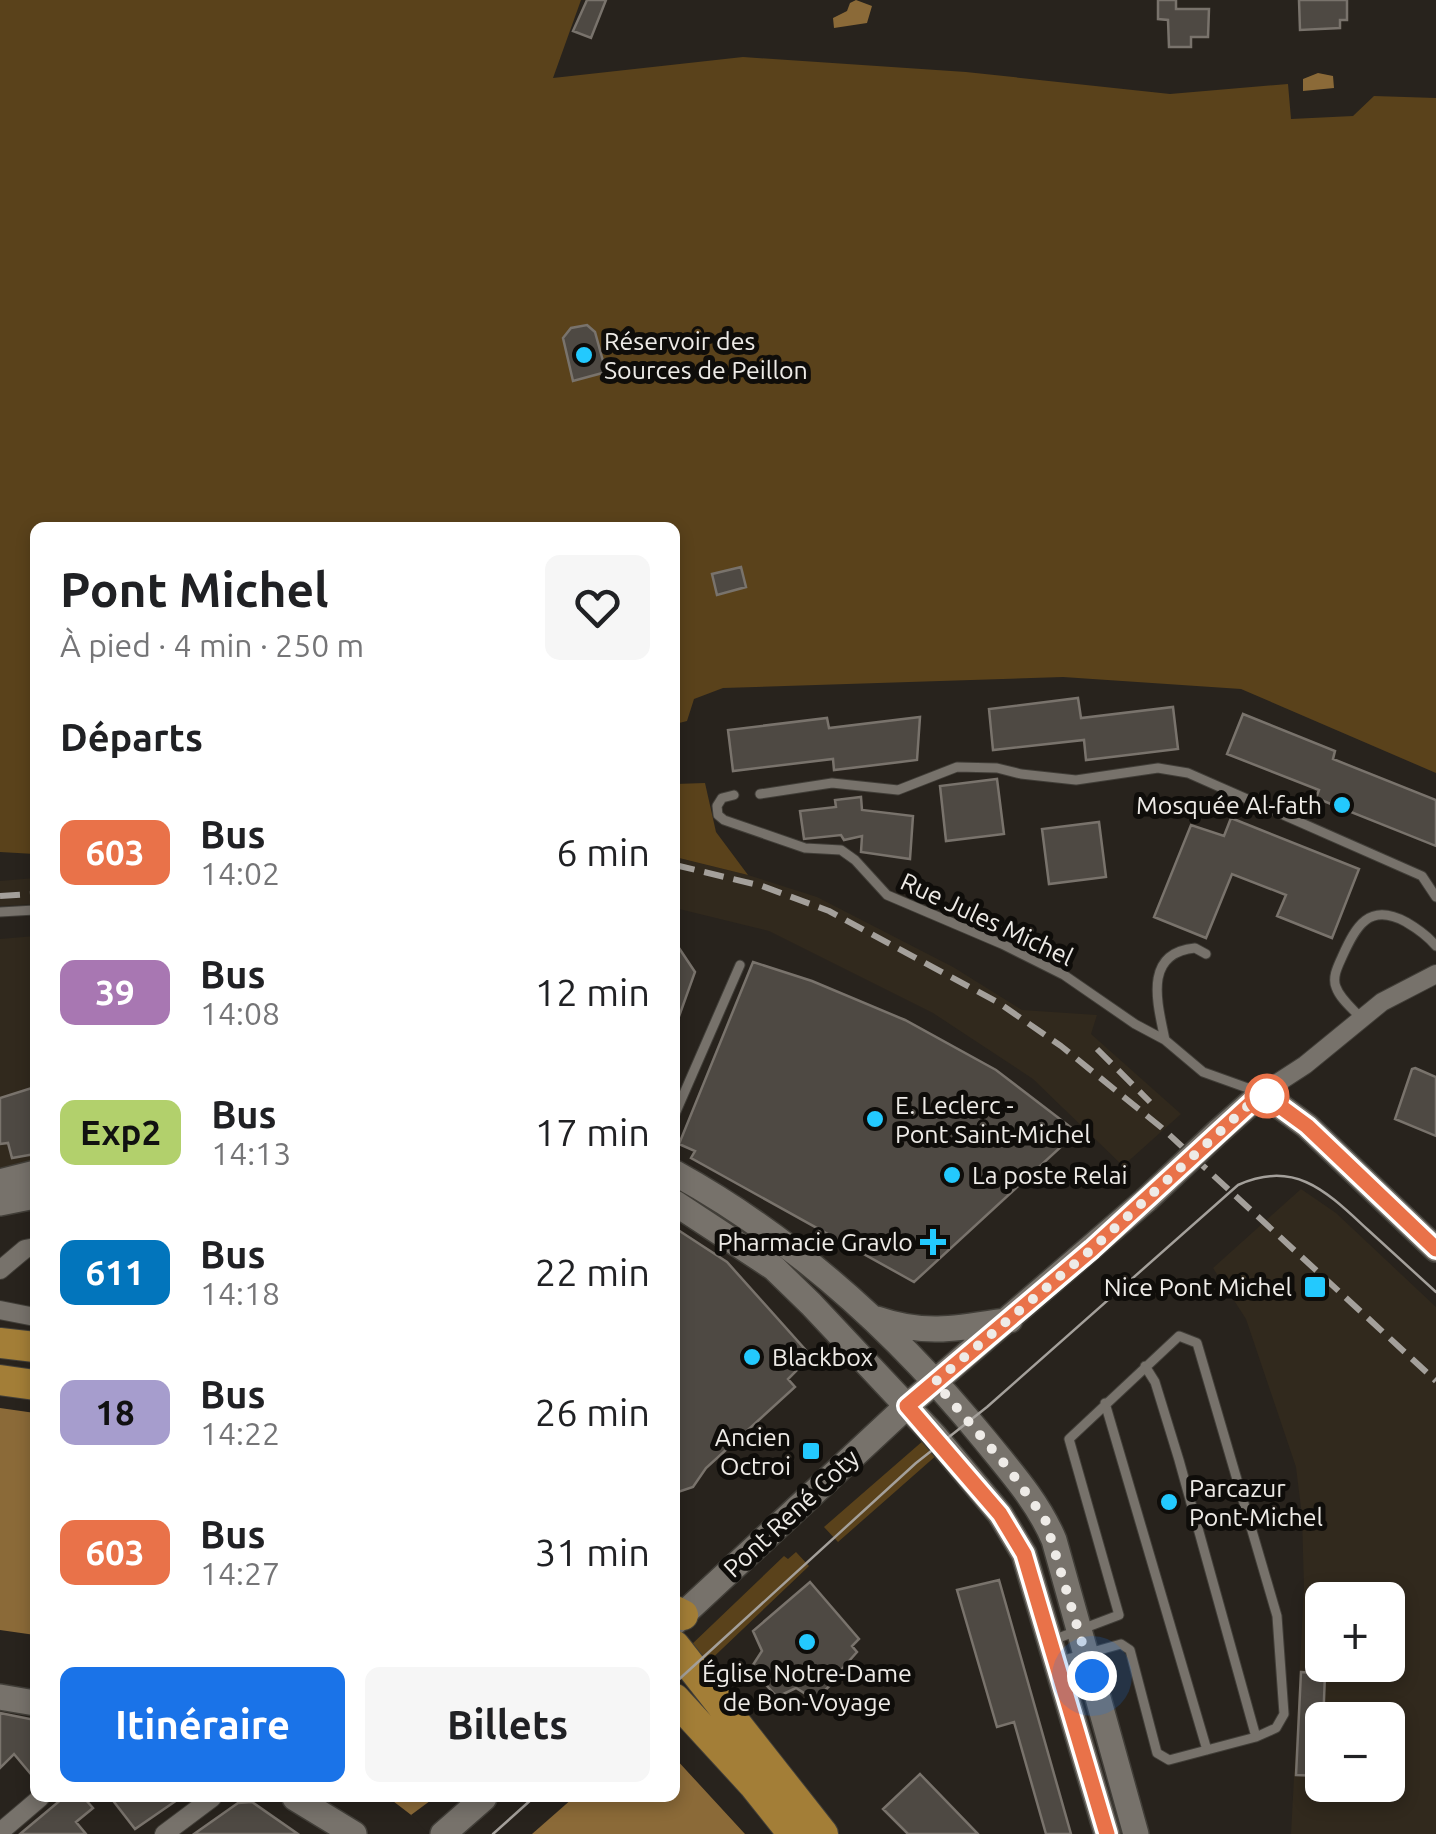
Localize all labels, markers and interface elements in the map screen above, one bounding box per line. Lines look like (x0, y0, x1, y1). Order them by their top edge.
place label: Réservoir des Sources de Peillon (604, 327, 808, 384)
marker: Réservoir des Sources de Peillon (573, 344, 595, 366)
button: heart (545, 555, 650, 660)
text: Pont Michel (60, 562, 329, 616)
text: À pied · 4 min · 250 m (60, 627, 364, 663)
text: Départs (60, 716, 203, 758)
place label: Mosquée Al-fath (1136, 791, 1322, 819)
marker: Mosquée Al-fath (1331, 794, 1353, 816)
text: Bus (200, 813, 265, 855)
text: 6 min (556, 831, 650, 873)
text: 603 (85, 832, 145, 872)
text: 14:02 (200, 855, 280, 891)
street label: Rue Jules Michel (896, 867, 1078, 971)
text: Bus (200, 953, 265, 995)
text: 12 min (535, 971, 650, 1013)
text: 39 (95, 972, 135, 1012)
text: 14:08 (200, 995, 280, 1031)
unlabelled marker (1246, 1075, 1288, 1117)
place label: E. Leclerc - Pont Saint-Michel (895, 1091, 1091, 1148)
text: Bus (211, 1093, 277, 1135)
marker: E. Leclerc - Pont Saint-Michel (864, 1108, 886, 1130)
text: 17 min (535, 1111, 650, 1153)
text: Exp2 (80, 1112, 161, 1152)
text: 14:13 (211, 1135, 291, 1171)
place label: La poste Relai (972, 1161, 1128, 1189)
marker: La poste Relai (941, 1164, 963, 1186)
place label: Pharmacie Gravlo (718, 1228, 913, 1256)
marker: Pharmacie Gravlo (922, 1231, 944, 1253)
text: Bus (200, 1233, 265, 1275)
text: 22 min (535, 1251, 650, 1293)
text: 611 (85, 1252, 145, 1292)
place label: Nice Pont Michel (1104, 1273, 1292, 1301)
marker: Nice Pont Michel (1302, 1274, 1328, 1300)
text: 14:18 (200, 1275, 280, 1311)
place label: Blackbox (772, 1343, 873, 1371)
marker: Blackbox (741, 1346, 763, 1368)
text: Bus (200, 1373, 265, 1415)
text: 26 min (535, 1391, 650, 1433)
text: 18 (95, 1392, 135, 1432)
text: 14:22 (200, 1415, 280, 1451)
place label: Ancien Octroi (715, 1423, 791, 1480)
marker: Ancien Octroi (800, 1440, 822, 1462)
street label: Pont René Coty (718, 1443, 864, 1583)
place label: Parcazur Pont-Michel (1189, 1474, 1323, 1531)
marker: Parcazur Pont-Michel (1158, 1491, 1180, 1513)
text: Bus (200, 1513, 265, 1555)
text: 31 min (535, 1531, 650, 1573)
text: 603 (85, 1532, 145, 1572)
text: 14:27 (200, 1555, 280, 1591)
map controls (1305, 1582, 1405, 1802)
button: + (1305, 1582, 1405, 1682)
marker: Église Notre-Dame de Bon-Voyage (796, 1631, 818, 1653)
your location (1067, 1651, 1117, 1701)
place label: Église Notre-Dame de Bon-Voyage (702, 1659, 912, 1716)
button: Itinéraire (60, 1667, 345, 1782)
button: Billets (365, 1667, 650, 1782)
button: − (1305, 1702, 1405, 1802)

